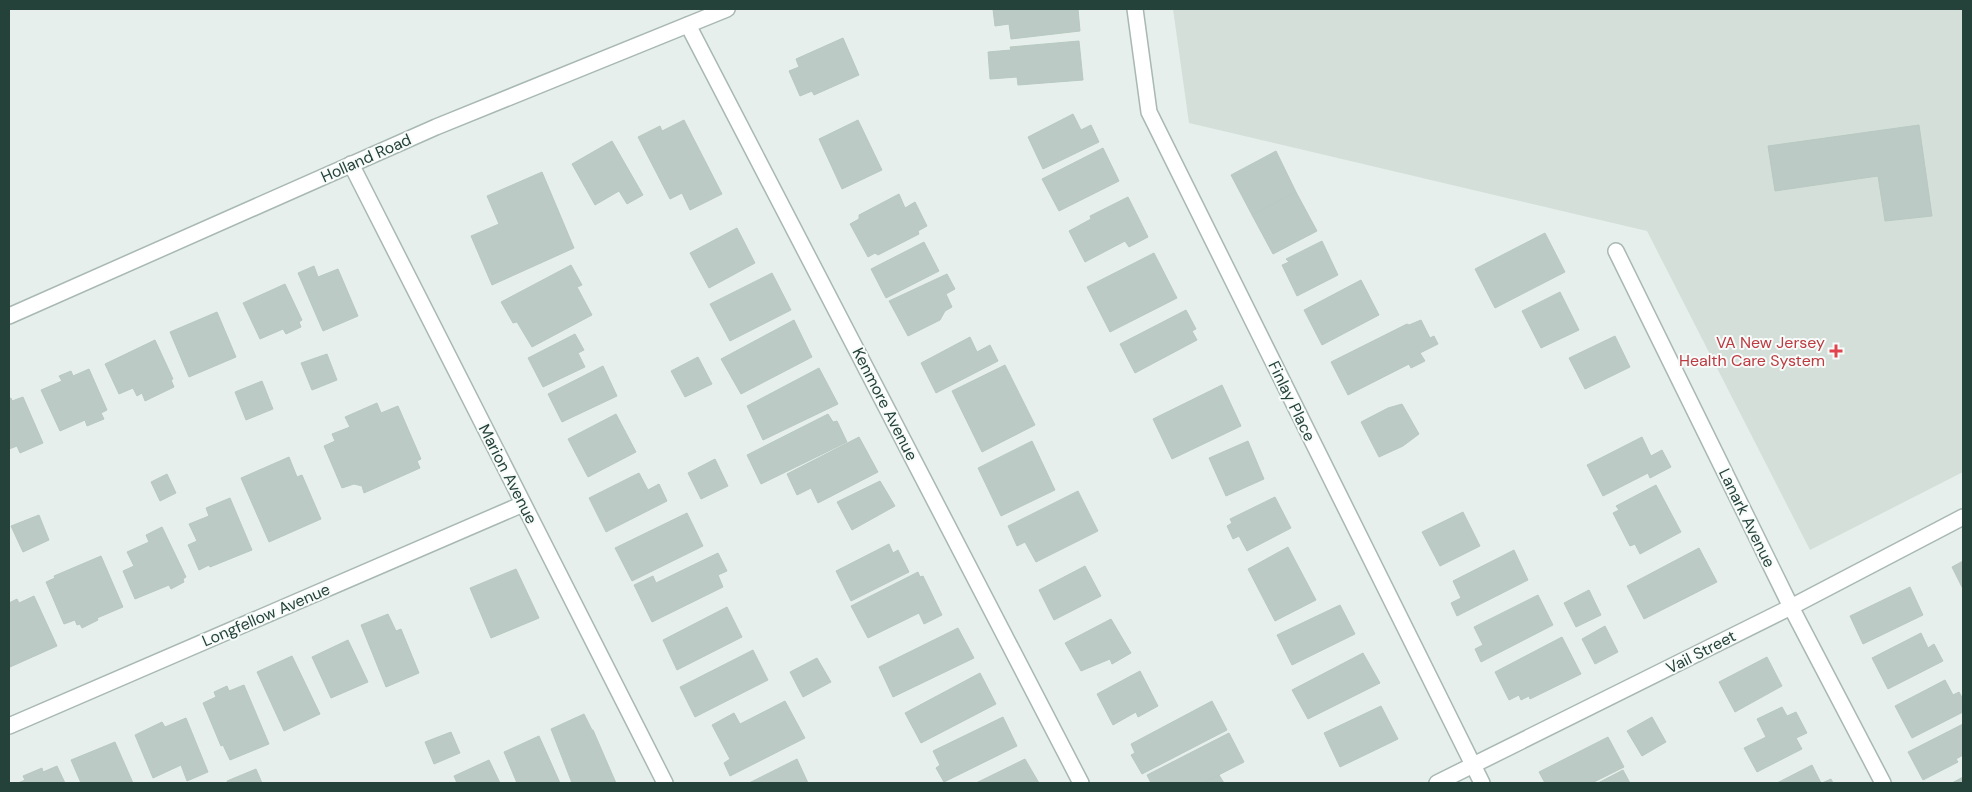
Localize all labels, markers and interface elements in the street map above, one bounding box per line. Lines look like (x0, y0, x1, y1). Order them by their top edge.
street label: Holland Road (317, 129, 415, 187)
place label: VA New Jersey Health Care System (1679, 332, 1825, 371)
street label: Kenmore Avenue (847, 344, 923, 464)
marker: VA New Jersey Health Care System (1829, 344, 1843, 358)
street label: Finlay Place (1264, 357, 1320, 445)
street label: Marion Avenue (474, 421, 542, 527)
street label: Lanark Avenue (1714, 465, 1780, 571)
street label: Longfellow Avenue (199, 579, 333, 651)
street label: Vail Street (1663, 625, 1739, 679)

